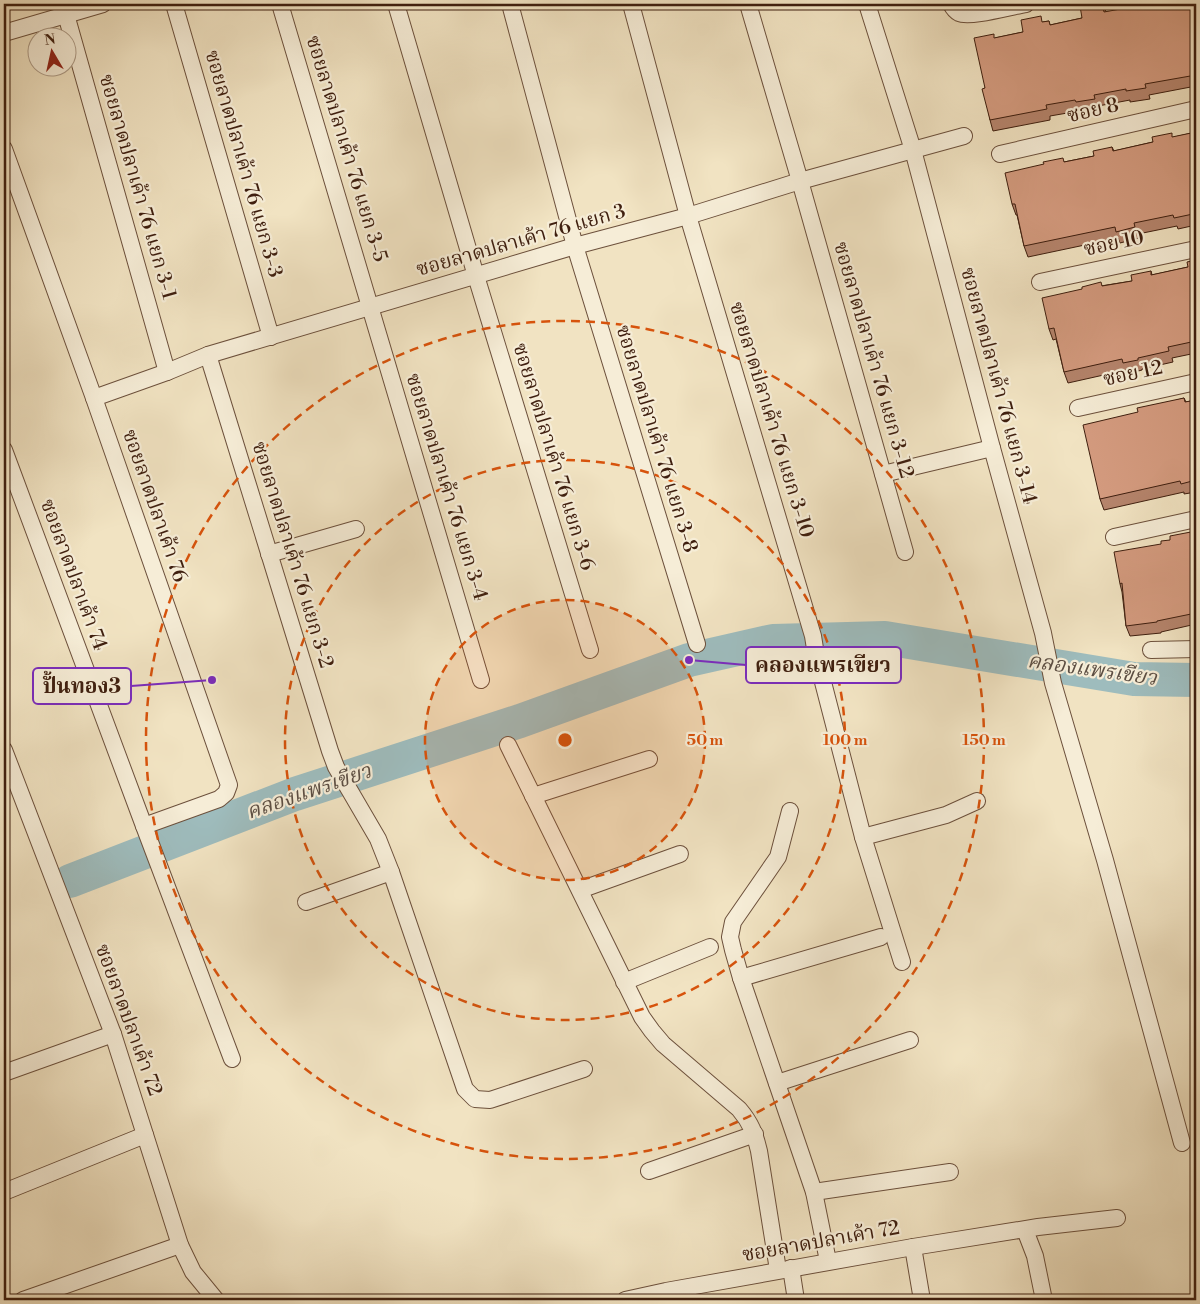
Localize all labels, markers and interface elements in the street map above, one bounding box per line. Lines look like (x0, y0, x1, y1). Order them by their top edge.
north arrow (28, 28, 78, 78)
text: N (43, 30, 57, 50)
street label: ซอยลาดปลาเค้า 76 แยก 3-5 (300, 33, 392, 265)
street label: ซอยลาดปลาเค้า 76 แยก 3-3 (199, 47, 287, 281)
street label: ซอยลาดปลาเค้า 76 แยก 3-1 (93, 72, 181, 303)
street label: ซอย 8 (1065, 93, 1121, 129)
street label: ซอยลาดปลาเค้า 76 แยก 3 (414, 199, 628, 283)
street label: ซอย 10 (1082, 225, 1146, 263)
street label: ซอยลาดปลาเค้า 76 แยก 3-12 (827, 239, 919, 481)
street label: ซอยลาดปลาเค้า 76 แยก 3-14 (954, 265, 1042, 507)
street label: ซอยลาดปลาเค้า 76 แยก 3-10 (723, 299, 819, 541)
street label: ซอยลาดปลาเค้า 76 แยก 3-8 (609, 322, 703, 556)
street label: ซอยลาดปลาเค้า 76 แยก 3-6 (506, 340, 600, 574)
street label: ซอย 12 (1101, 356, 1165, 392)
street label: ซอยลาดปลาเค้า 76 แยก 3-4 (400, 370, 492, 604)
street label: ซอยลาดปลาเค้า 76 (116, 426, 192, 586)
street label: ซอยลาดปลาเค้า 76 แยก 3-2 (246, 439, 338, 671)
street label: ซอยลาดปลาเค้า 74 (34, 496, 112, 654)
callout: คลองแพรเขียว (746, 647, 901, 683)
water label: คลองแพรเขียว (1026, 648, 1159, 692)
text: คลองแพรเขียว (755, 653, 891, 679)
callout: ปั้นทอง3 (33, 668, 131, 704)
text: ปั้นทอง3 (43, 670, 121, 700)
centre of rings (556, 731, 574, 749)
text: 50 m (687, 731, 723, 750)
text: 100 m (823, 731, 868, 750)
text: 150 m (962, 731, 1006, 750)
water label: คลองแพรเขียว (243, 758, 376, 826)
street label: ซอยลาดปลาเค้า 72 (89, 941, 167, 1099)
street label: ซอยลาดปลาเค้า 72 (740, 1216, 902, 1268)

